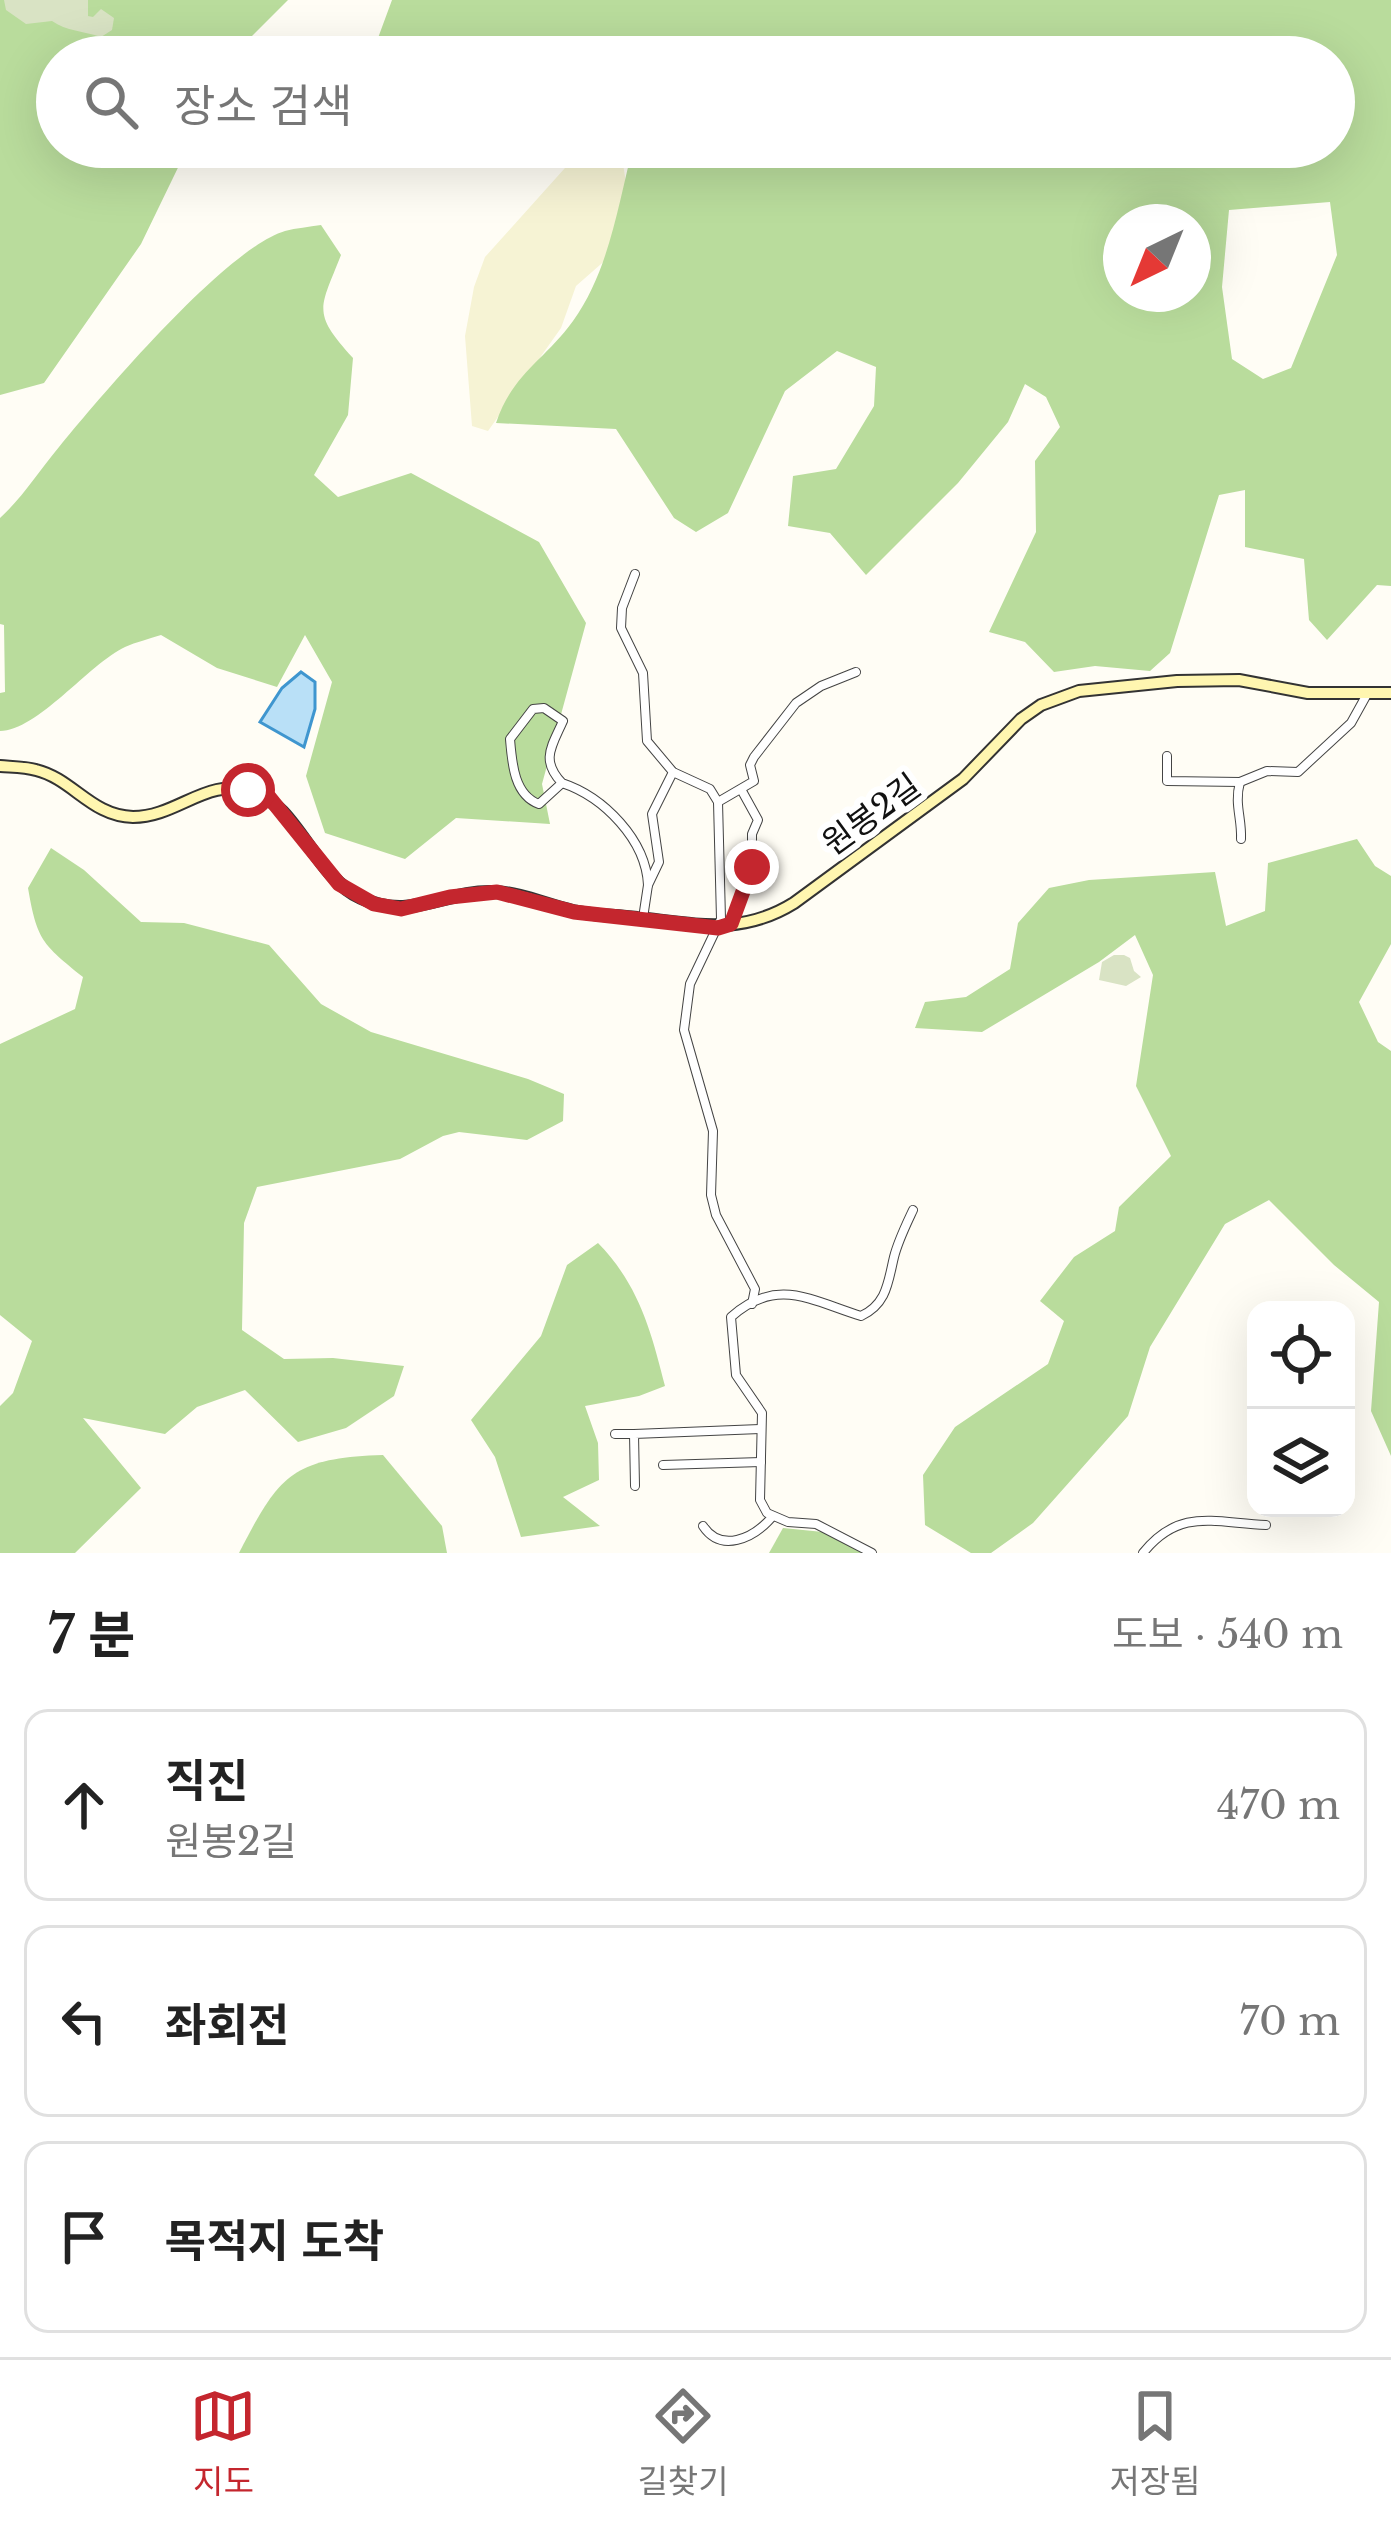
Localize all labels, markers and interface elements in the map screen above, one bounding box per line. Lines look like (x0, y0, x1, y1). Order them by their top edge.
search box (36, 36, 1355, 168)
icon: search (78, 69, 144, 135)
text: 장소 검색 (174, 78, 353, 134)
north arrow (1103, 204, 1211, 312)
route start (221, 763, 275, 817)
street label: 원봉2길 (814, 765, 928, 864)
route end (725, 840, 779, 894)
map controls (1247, 1301, 1355, 1517)
button: locate (1247, 1301, 1355, 1409)
button: layers (1247, 1409, 1355, 1517)
text: 7 분 (48, 1604, 135, 1667)
text: 도보 · 540 m (1112, 1610, 1343, 1659)
text: 직진 (165, 1753, 248, 1809)
icon: ahead (51, 1772, 117, 1838)
text: 470 m (1217, 1781, 1340, 1830)
text: 원봉2길 (165, 1817, 297, 1866)
icon: left (51, 1988, 117, 2054)
text: 좌회전 (165, 1997, 289, 2053)
text: 70 m (1240, 1997, 1340, 2046)
icon: arrive (51, 2204, 117, 2270)
text: 목적지 도착 (165, 2213, 384, 2269)
tab: 지도 (190, 2383, 256, 2503)
tab: 길찾기 (637, 2383, 729, 2503)
tab: 저장됨 (1109, 2383, 1201, 2503)

